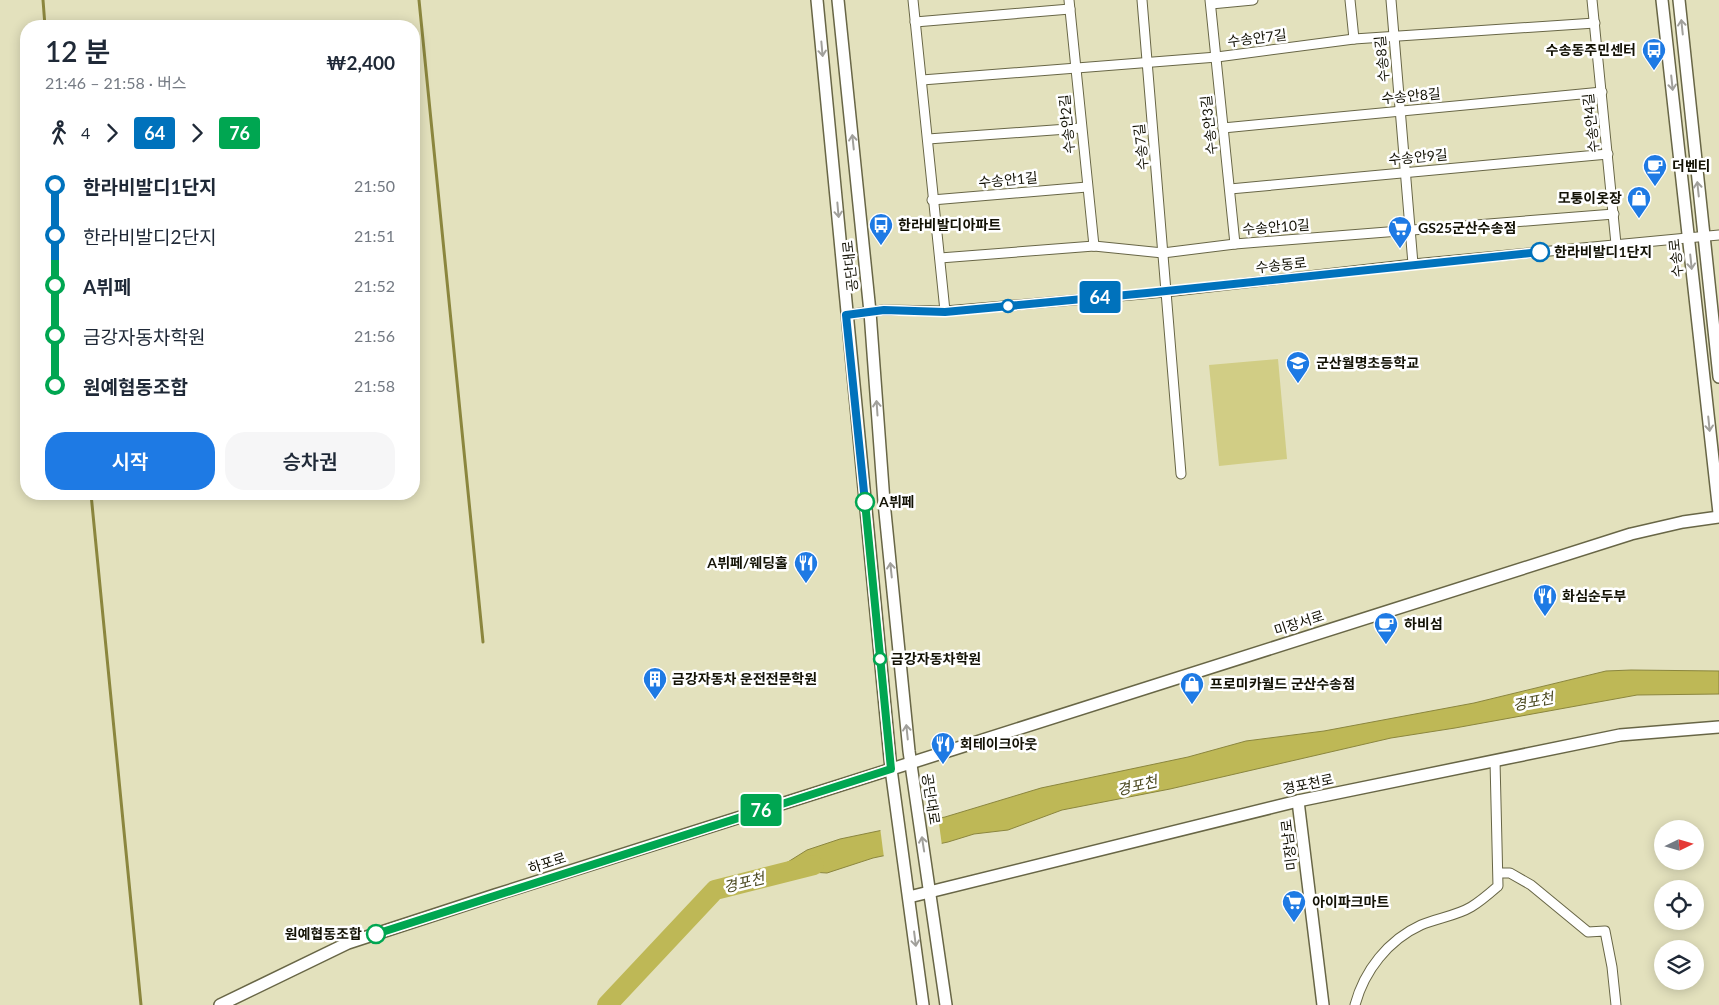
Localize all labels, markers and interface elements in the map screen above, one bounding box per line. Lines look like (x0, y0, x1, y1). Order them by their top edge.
one-way arrow (1677, 20, 1687, 36)
street label: 수송안7길 (1226, 25, 1288, 50)
text: 12 분 (45, 34, 110, 68)
street label: 수송8길 (1371, 35, 1392, 83)
bus stop icon: 수송동주민센터 (1641, 37, 1667, 71)
one-way arrow (817, 40, 827, 56)
place label: 수송동주민센터 (1546, 41, 1636, 58)
text: ₩2,400 (326, 51, 395, 74)
text: 21:46 – 21:58 · 버스 (45, 73, 187, 92)
one-way arrow (1667, 75, 1677, 91)
street label: 수송안8길 (1381, 84, 1441, 107)
street label: 수송안4길 (1579, 93, 1602, 154)
street label: 수송안2길 (1055, 94, 1078, 154)
street label: 수송안3길 (1197, 95, 1220, 156)
icon: walk (45, 119, 73, 147)
icon: forward (98, 119, 126, 147)
icon: forward (183, 119, 211, 147)
text: 64 (144, 122, 165, 144)
text: 76 (229, 122, 250, 144)
text: 4 (81, 123, 90, 142)
street label: 수송7길 (1130, 123, 1151, 171)
one-way arrow (848, 134, 858, 150)
street label: 수송안9길 (1388, 145, 1448, 168)
cafe icon: 더벤티 (1642, 153, 1668, 187)
place label: 더벤티 (1672, 157, 1711, 174)
street label: 수송안1길 (978, 168, 1038, 191)
text: 한라비발디1단지 (83, 175, 216, 198)
text: 21:50 (354, 176, 395, 195)
one-way arrow (1693, 181, 1703, 197)
shop icon: 모퉁이옷장 (1626, 185, 1652, 219)
place label: 모퉁이옷장 (1558, 189, 1622, 206)
one-way arrow (833, 202, 842, 218)
bus stop icon: 한라비발디아파트 (868, 212, 894, 246)
supermarket icon: GS25군산수송점 (1387, 215, 1413, 249)
place label: 한라비발디아파트 (898, 216, 1001, 233)
street label: 수송안10길 (1242, 216, 1310, 237)
place label: GS25군산수송점 (1418, 219, 1516, 236)
text: 한라비발디2단지 (83, 225, 216, 248)
text: 21:51 (354, 226, 395, 245)
street label: 수송로 (1665, 238, 1686, 278)
street label: 공단대로 (838, 239, 861, 293)
marker: 한라비발디1단지 (1530, 242, 1550, 262)
place label: 한라비발디1단지 (1554, 243, 1652, 260)
street label: 수송동로 (1254, 253, 1308, 276)
one-way arrow (1686, 254, 1696, 270)
text: A뷔페 (83, 275, 131, 298)
text: 21:52 (354, 276, 395, 295)
line badge: 64 (1078, 281, 1122, 313)
text: 64 (1090, 286, 1110, 308)
unlabelled marker (1001, 299, 1015, 313)
text: 금강자동차학원 (83, 325, 205, 348)
text: 21:56 (354, 326, 395, 345)
school or university icon: 군산월명초등학교 (1285, 350, 1311, 384)
place label: 군산월명초등학교 (1316, 354, 1419, 371)
text: 원예협동조합 (83, 375, 188, 398)
text: 21:58 (354, 376, 395, 395)
one-way arrow (872, 400, 882, 416)
one-way arrow (1704, 415, 1714, 431)
button: 시작 (45, 432, 215, 490)
button: 승차권 (225, 432, 395, 490)
marker: A뷔페 (855, 492, 875, 512)
place label: A뷔페 (878, 493, 914, 510)
restaurant icon: A뷔페/웨딩홀 (793, 550, 819, 584)
place label: A뷔페/웨딩홀 (706, 554, 788, 571)
one-way arrow (886, 562, 896, 578)
restaurant icon: 화심순두부 (1532, 583, 1558, 617)
place label: 화심순두부 (1562, 587, 1627, 604)
street label: 미장서로 (1272, 606, 1326, 639)
cafe icon: 하비섬 (1373, 611, 1399, 645)
place label: 하비섬 (1404, 615, 1443, 632)
place label: 금강자동차학원 (891, 650, 981, 667)
marker: 금강자동차학원 (873, 652, 887, 666)
building icon: 금강자동차 운전전문학원 (642, 666, 668, 700)
place label: 금강자동차 운전전문학원 (672, 670, 817, 687)
shop icon: 프로미카월드 군산수송점 (1179, 671, 1205, 705)
place label: 프로미카월드 군산수송점 (1210, 675, 1355, 692)
water label: 경포천 (1511, 688, 1557, 714)
one-way arrow (902, 724, 912, 740)
restaurant icon: 회테이크아웃 (930, 731, 956, 765)
place label: 회테이크아웃 (960, 735, 1037, 752)
street label: 경포천로 (1281, 770, 1335, 797)
water label: 경포천 (1115, 771, 1161, 798)
street label: 공단대로 (919, 772, 944, 826)
line badge: 76 (738, 794, 784, 826)
text: 76 (751, 799, 771, 821)
street label: 미장남로 (1277, 818, 1300, 872)
north arrow (1654, 820, 1704, 870)
map controls (1654, 820, 1704, 990)
one-way arrow (918, 837, 928, 853)
street label: 하포로 (526, 848, 568, 877)
water label: 경포천 (721, 868, 768, 896)
button: locate (1654, 880, 1704, 930)
supermarket icon: 아이파크마트 (1281, 889, 1307, 923)
place label: 아이파크마트 (1312, 893, 1389, 910)
marker: 원예협동조합 (366, 924, 386, 944)
place label: 원예협동조합 (285, 925, 362, 942)
one-way arrow (910, 931, 920, 947)
button: layers (1654, 940, 1704, 990)

